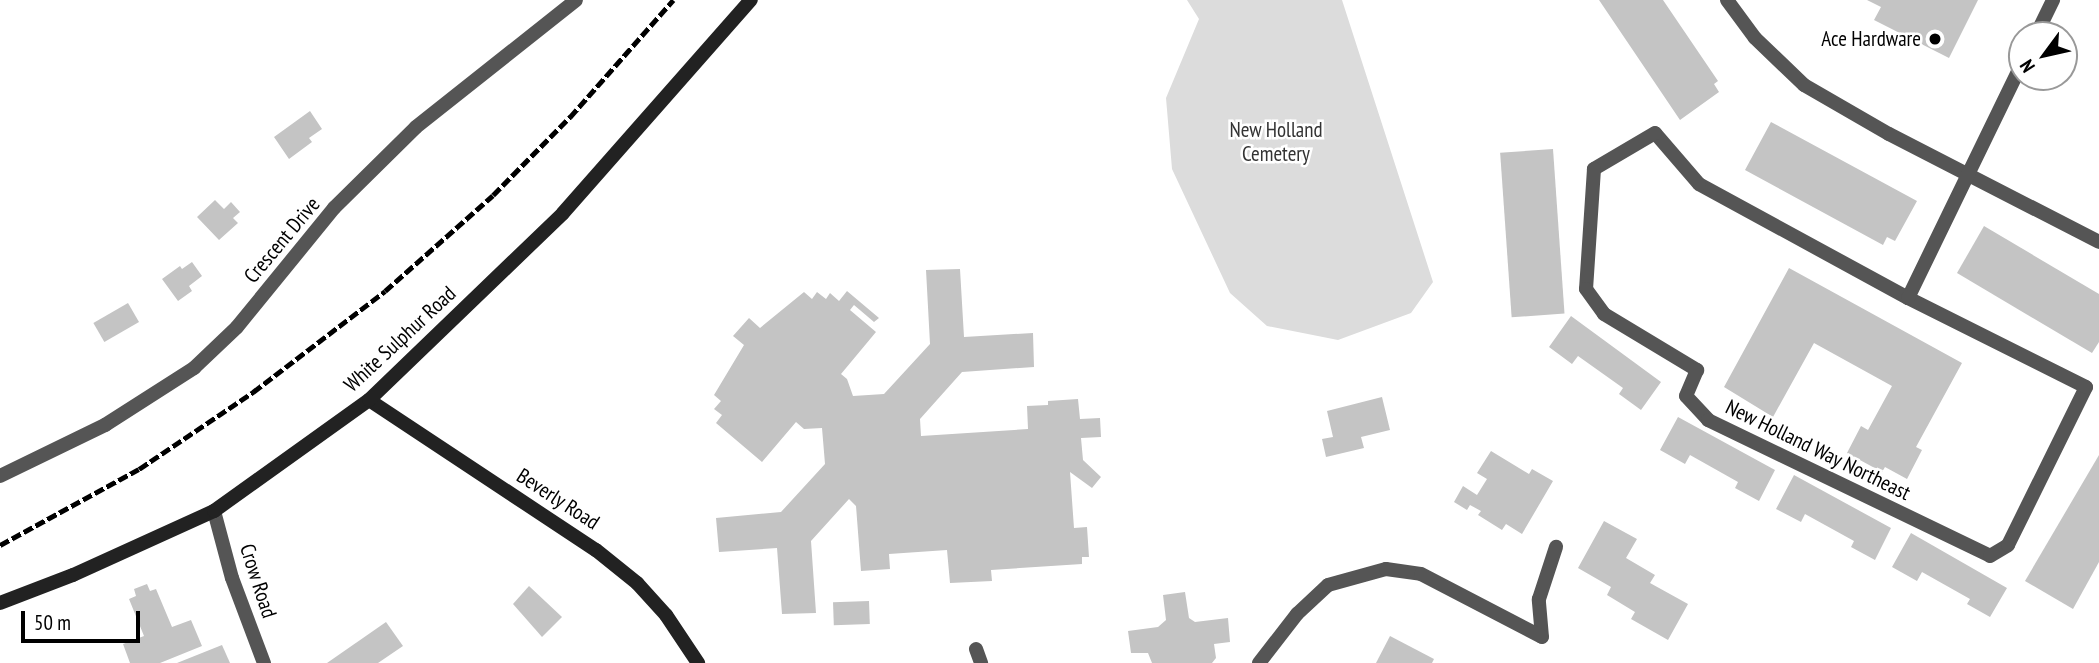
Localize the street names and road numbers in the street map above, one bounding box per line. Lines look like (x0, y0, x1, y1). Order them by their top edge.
street label: Crescent Drive (239, 192, 325, 288)
street label: White Sulphur Road (339, 281, 461, 397)
street label: New Holland Way Northeast (1721, 394, 1915, 506)
street label: Beverly Road (512, 463, 604, 535)
street label: Crow Road (234, 541, 282, 621)

